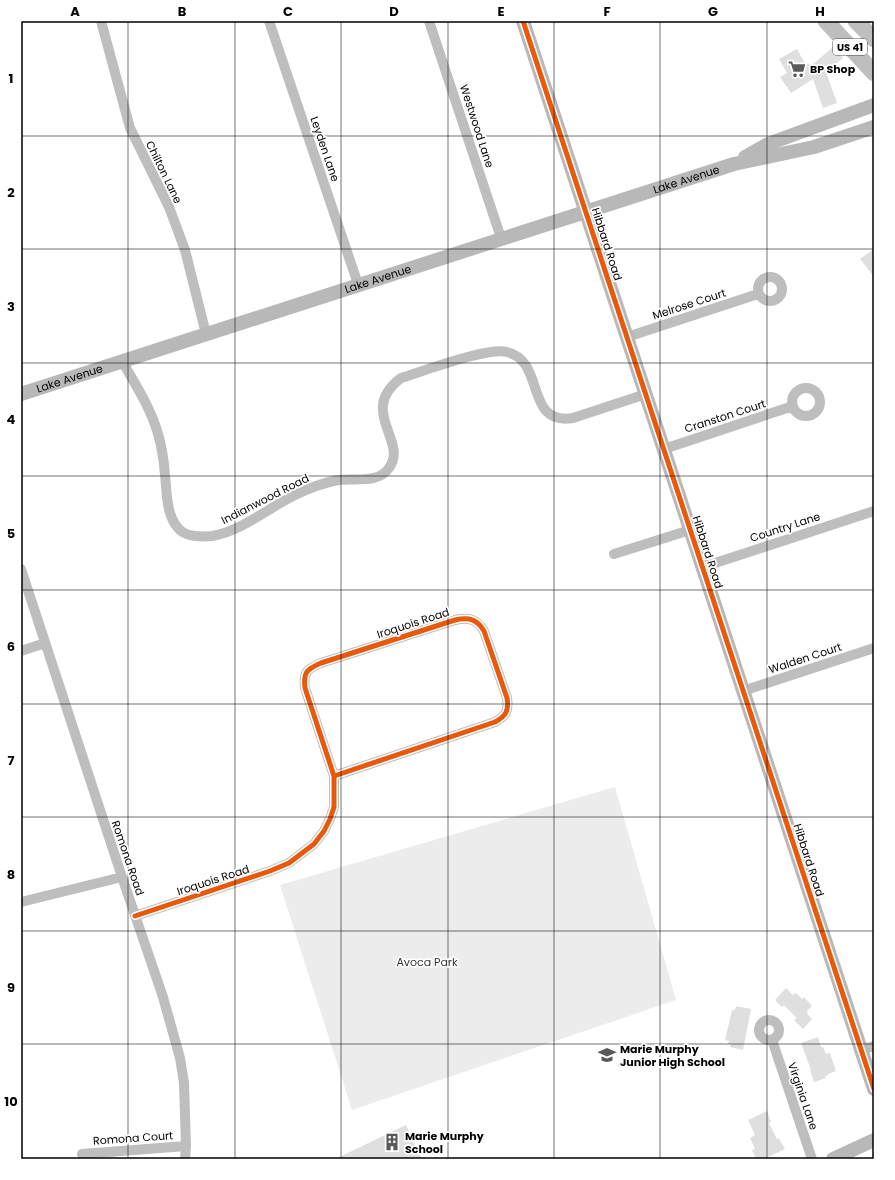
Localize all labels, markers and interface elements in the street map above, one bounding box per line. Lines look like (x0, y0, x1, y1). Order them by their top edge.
text: A (70, 2, 80, 21)
text: B (178, 2, 187, 21)
text: C (283, 2, 293, 21)
text: D (389, 2, 399, 21)
text: E (497, 2, 505, 21)
text: F (603, 2, 611, 21)
text: G (708, 2, 718, 21)
text: H (815, 2, 825, 21)
road number: US 41 (833, 39, 867, 55)
supermarket icon: BP Shop (787, 59, 807, 79)
place label: BP Shop (810, 61, 856, 77)
text: 1 (9, 69, 13, 88)
street label: Westwood Lane (456, 82, 498, 170)
street label: Leyden Lane (306, 114, 344, 184)
street label: Chilton Lane (142, 138, 186, 206)
street label: Lake Avenue (651, 161, 722, 198)
text: 2 (7, 183, 15, 202)
street label: Hibbard Road (588, 206, 626, 282)
street label: Lake Avenue (343, 261, 413, 297)
street label: Melrose Court (650, 285, 728, 323)
text: 3 (7, 297, 15, 316)
street label: Lake Avenue (34, 360, 105, 397)
street label: Cranston Court (682, 395, 768, 437)
text: 4 (7, 410, 16, 429)
street label: Indianwood Road (218, 470, 312, 528)
street label: Country Lane (748, 508, 822, 546)
street label: Hibbard Road (689, 514, 727, 590)
text: 5 (7, 524, 15, 543)
street label: Iroquois Road (375, 604, 451, 642)
text: 6 (7, 637, 15, 656)
street label: Walden Court (766, 639, 844, 677)
text: 7 (8, 751, 15, 770)
street label: Romona Road (108, 818, 148, 898)
street label: Hibbard Road (790, 822, 828, 898)
street label: Iroquois Road (175, 861, 251, 899)
text: 8 (7, 865, 15, 884)
park label: Avoca Park (396, 954, 458, 970)
text: 9 (7, 978, 15, 997)
place label: Marie Murphy Junior High School (620, 1041, 725, 1070)
school or university icon: Marie Murphy Junior High School (597, 1045, 617, 1065)
street label: Virginia Lane (784, 1060, 822, 1132)
text: 10 (4, 1092, 18, 1111)
street label: Romona Court (92, 1127, 174, 1149)
place label: Marie Murphy School (405, 1128, 484, 1157)
building icon: Marie Murphy School (382, 1132, 402, 1152)

